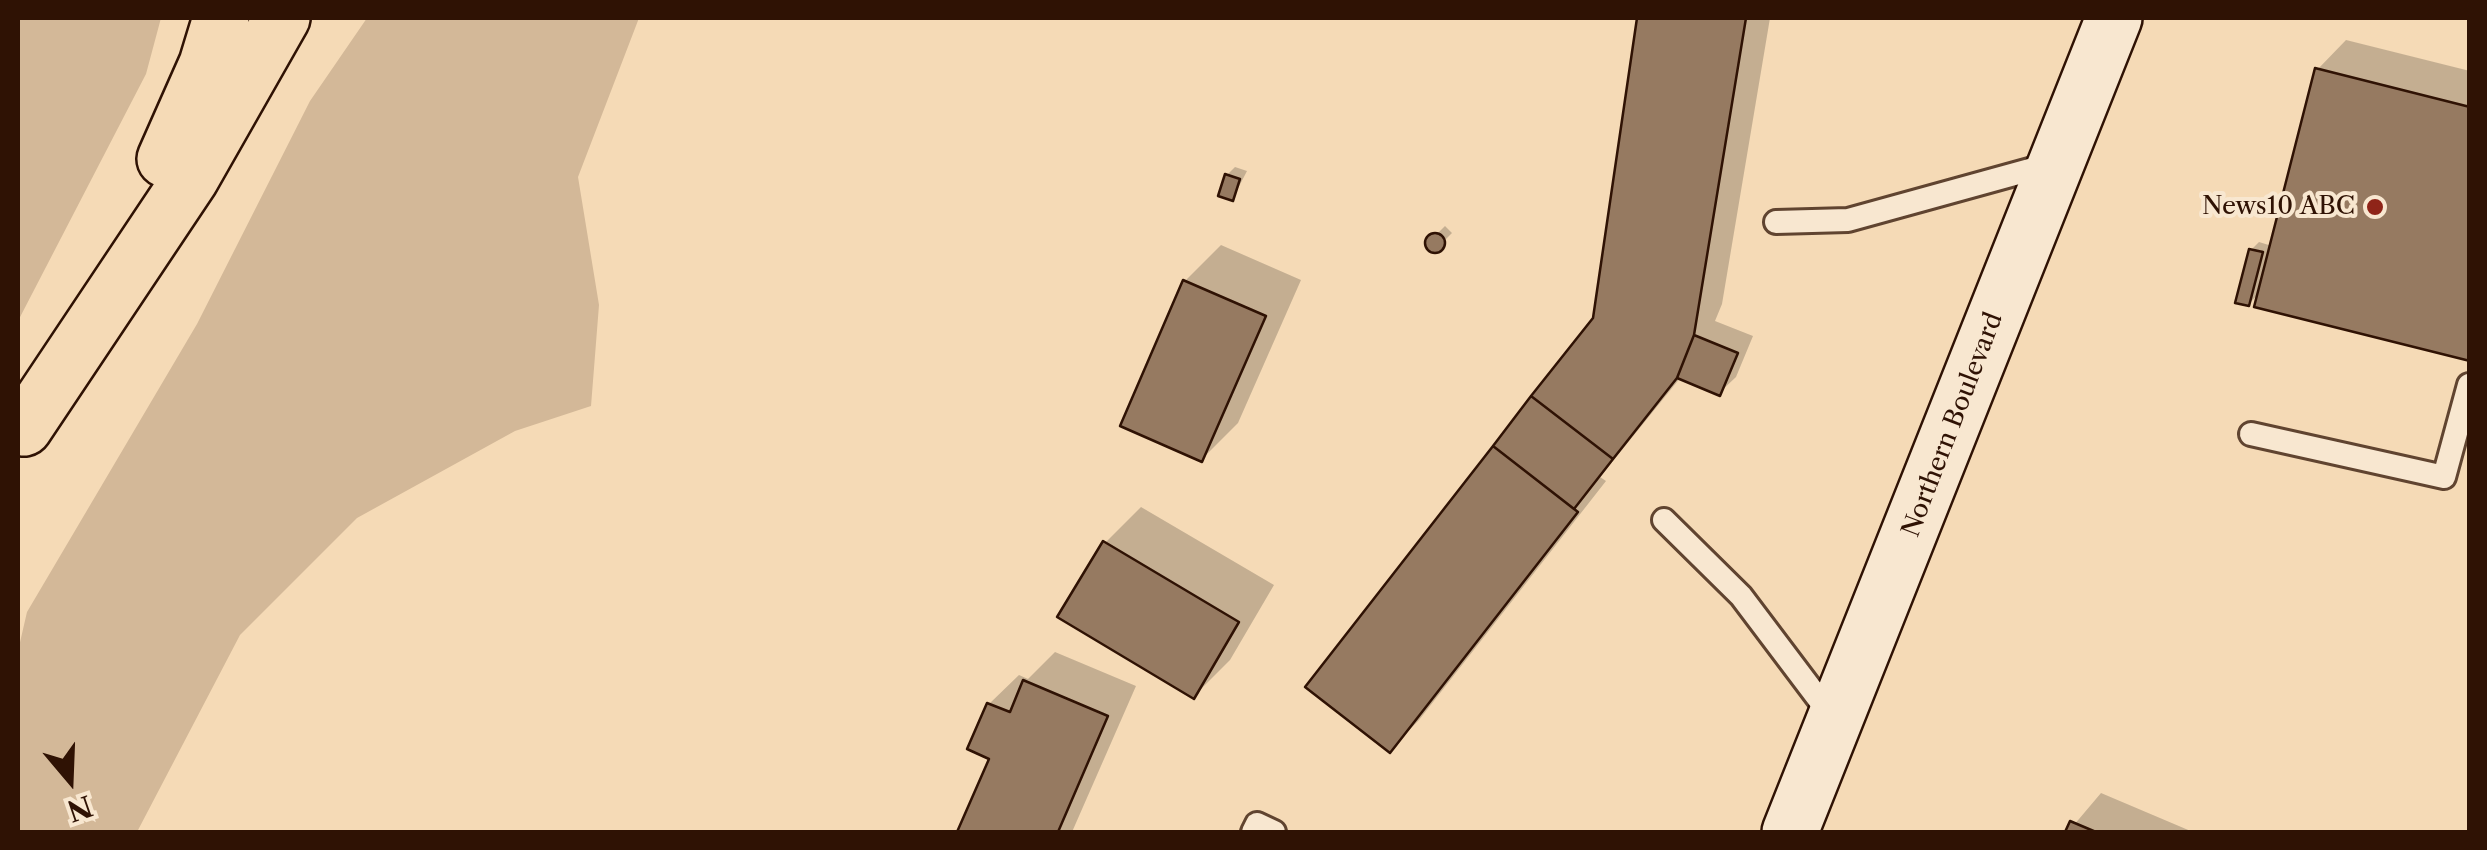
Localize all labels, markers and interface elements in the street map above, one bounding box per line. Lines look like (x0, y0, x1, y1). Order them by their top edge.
place label: News10 ABC (2202, 192, 2355, 222)
marker: News10 ABC (2364, 196, 2386, 218)
street label: Northern Boulevard (1896, 309, 2010, 541)
north arrow (20, 730, 120, 830)
text: N (63, 788, 97, 828)

